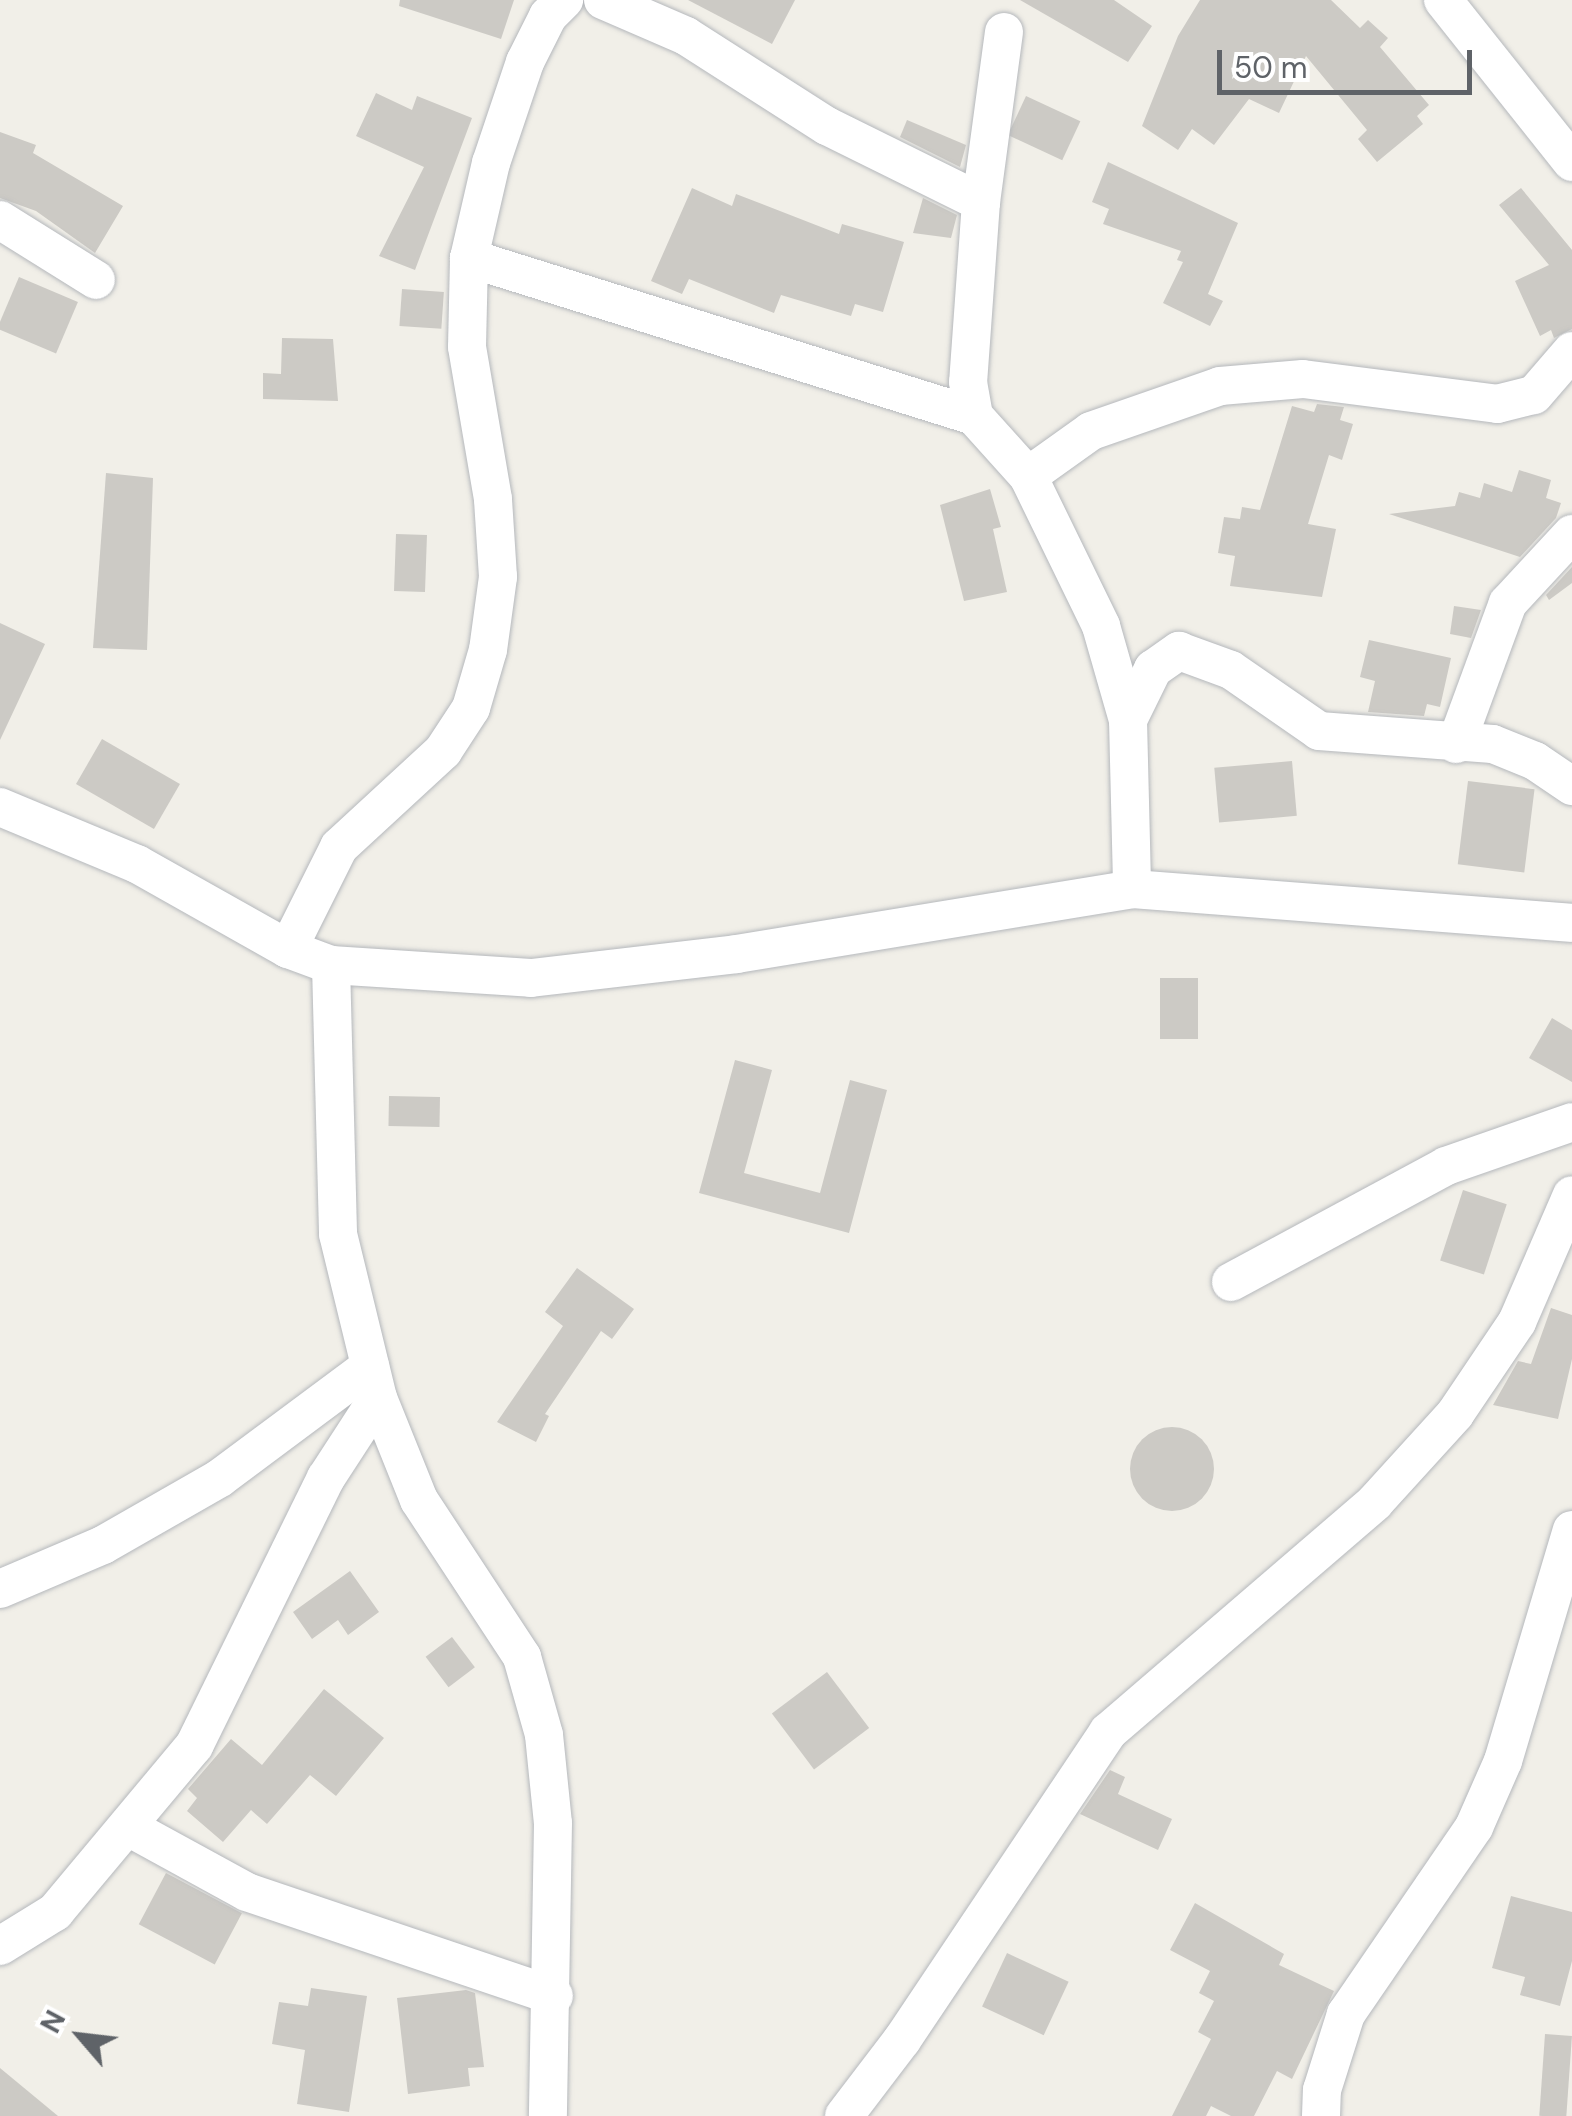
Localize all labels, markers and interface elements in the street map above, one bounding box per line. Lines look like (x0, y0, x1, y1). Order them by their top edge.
scale bar (1222, 30, 1477, 92)
text: 50 m (1234, 48, 1308, 87)
north arrow (30, 1986, 130, 2086)
text: N (32, 2004, 74, 2039)

